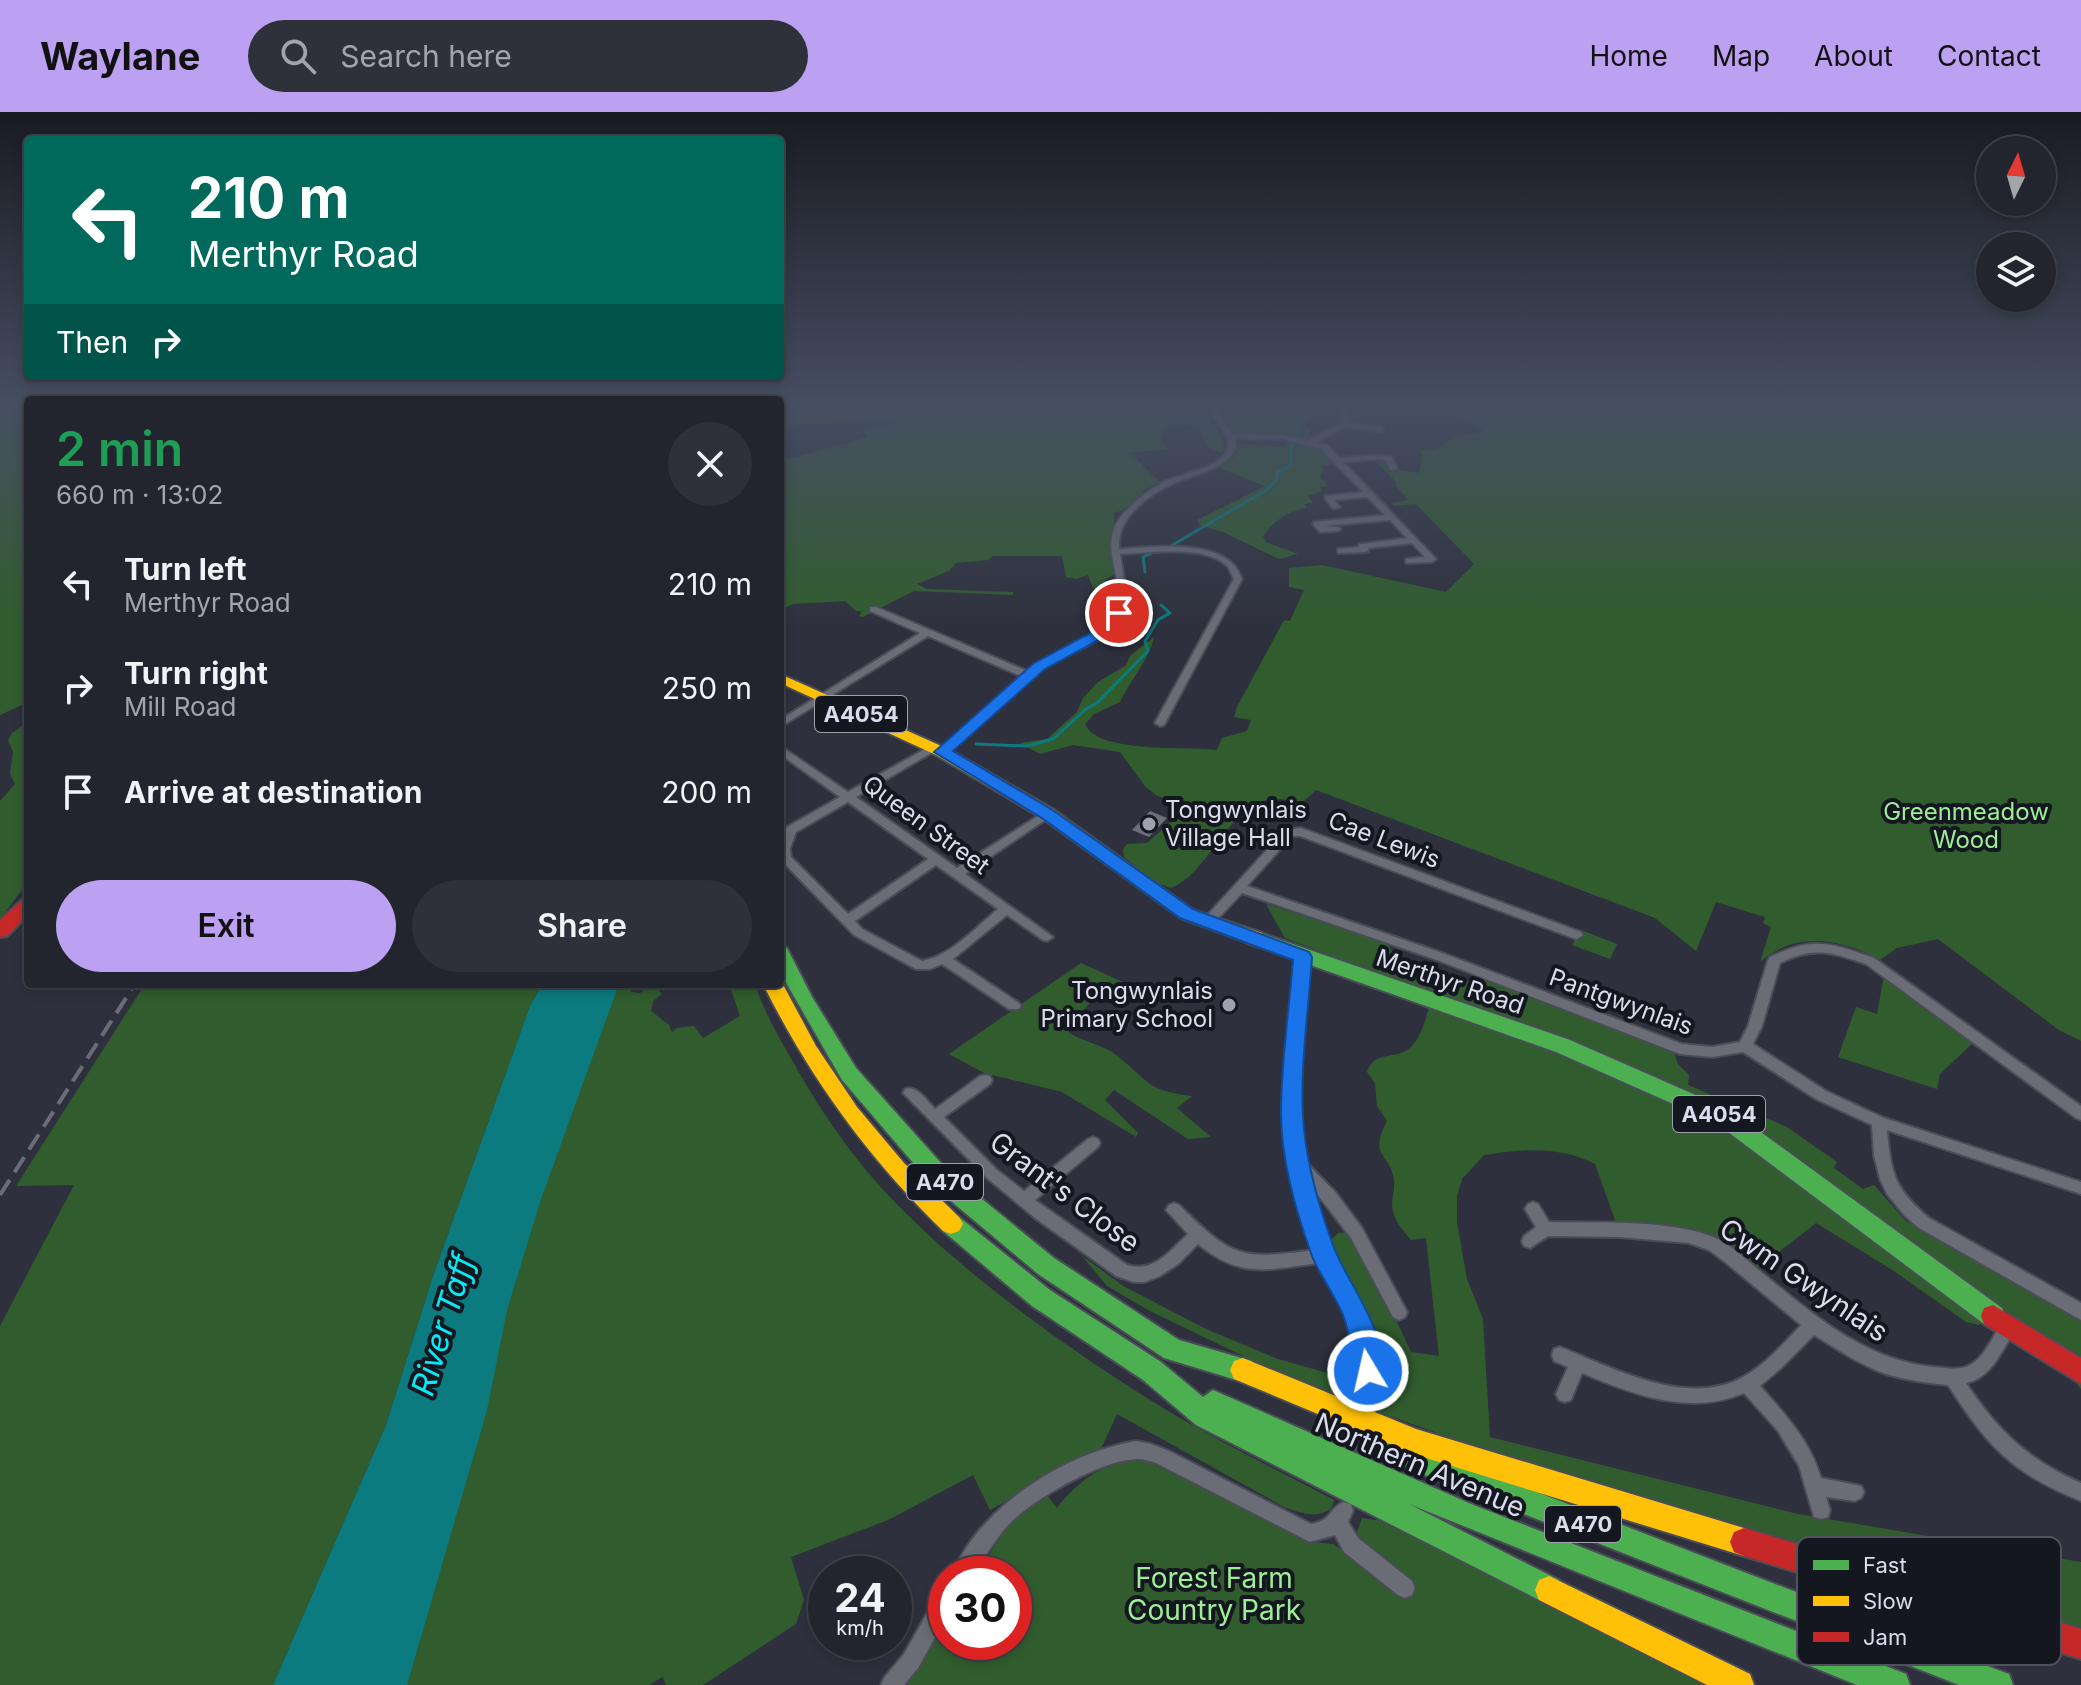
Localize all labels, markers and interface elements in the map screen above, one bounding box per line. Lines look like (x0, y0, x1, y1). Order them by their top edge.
search box (248, 20, 808, 92)
text: Waylane (40, 33, 200, 79)
icon: search (276, 34, 320, 78)
text: Search here (340, 38, 512, 74)
text: Home (1589, 39, 1668, 73)
text: Map (1712, 39, 1770, 73)
text: About (1814, 39, 1893, 73)
text: Contact (1937, 39, 2041, 73)
north arrow (1976, 136, 2056, 216)
map controls (1976, 136, 2056, 312)
text: 210 m (188, 164, 350, 232)
icon: left (56, 168, 160, 272)
text: Merthyr Road (188, 232, 419, 276)
button: layers (1976, 232, 2056, 312)
icon: right (144, 320, 188, 364)
text: Then (56, 324, 128, 360)
text: 2 min (56, 419, 183, 478)
button: close (668, 422, 752, 506)
text: 660 m · 13:02 (56, 479, 223, 510)
text: Turn left (124, 551, 246, 587)
icon: left (56, 562, 100, 606)
text: 210 m (668, 566, 752, 602)
pin (1085, 579, 1153, 647)
text: Merthyr Road (124, 587, 291, 618)
icon: arrive (1097, 591, 1141, 635)
text: Turn right (124, 655, 268, 691)
icon: right (56, 666, 100, 710)
text: 250 m (662, 670, 752, 706)
text: Mill Road (124, 691, 236, 722)
road number: A4054 (815, 696, 907, 732)
street label: Queen Street (857, 769, 995, 880)
icon: arrive (56, 770, 100, 814)
text: Arrive at destination (124, 774, 422, 810)
text: 200 m (661, 774, 752, 810)
place label: Tongwynlais Village Hall (1165, 795, 1307, 852)
park label: Greenmeadow Wood (1883, 797, 2049, 854)
street label: Cae Lewis (1324, 805, 1444, 874)
marker: Tongwynlais Village Hall (1140, 815, 1158, 833)
button: Exit (56, 880, 396, 972)
button: Share (412, 880, 752, 972)
street label: Merthyr Road (1373, 943, 1528, 1020)
street label: Pantgwynlais (1546, 962, 1697, 1041)
place label: Tongwynlais Primary School (1040, 976, 1213, 1033)
marker: Tongwynlais Primary School (1220, 996, 1238, 1014)
road number: A4054 (1673, 1096, 1765, 1132)
street label: Grant's Close (983, 1125, 1147, 1259)
road number: A470 (907, 1164, 983, 1200)
street label: Cwm Gwynlais (1713, 1211, 1895, 1349)
water label: River Taff (403, 1248, 483, 1400)
position arrow (1326, 1329, 1410, 1413)
street label: Northern Avenue (1310, 1405, 1530, 1525)
road number: A470 (1545, 1506, 1621, 1542)
legend (1797, 1537, 2061, 1665)
text: Fast (1863, 1552, 1907, 1578)
speed limit sign: 30 (928, 1556, 1032, 1660)
park label: Forest Farm Country Park (1127, 1561, 1301, 1627)
text: 24 (834, 1573, 886, 1622)
text: Slow (1863, 1588, 1913, 1614)
text: km/h (836, 1616, 884, 1640)
text: Jam (1863, 1624, 1907, 1650)

